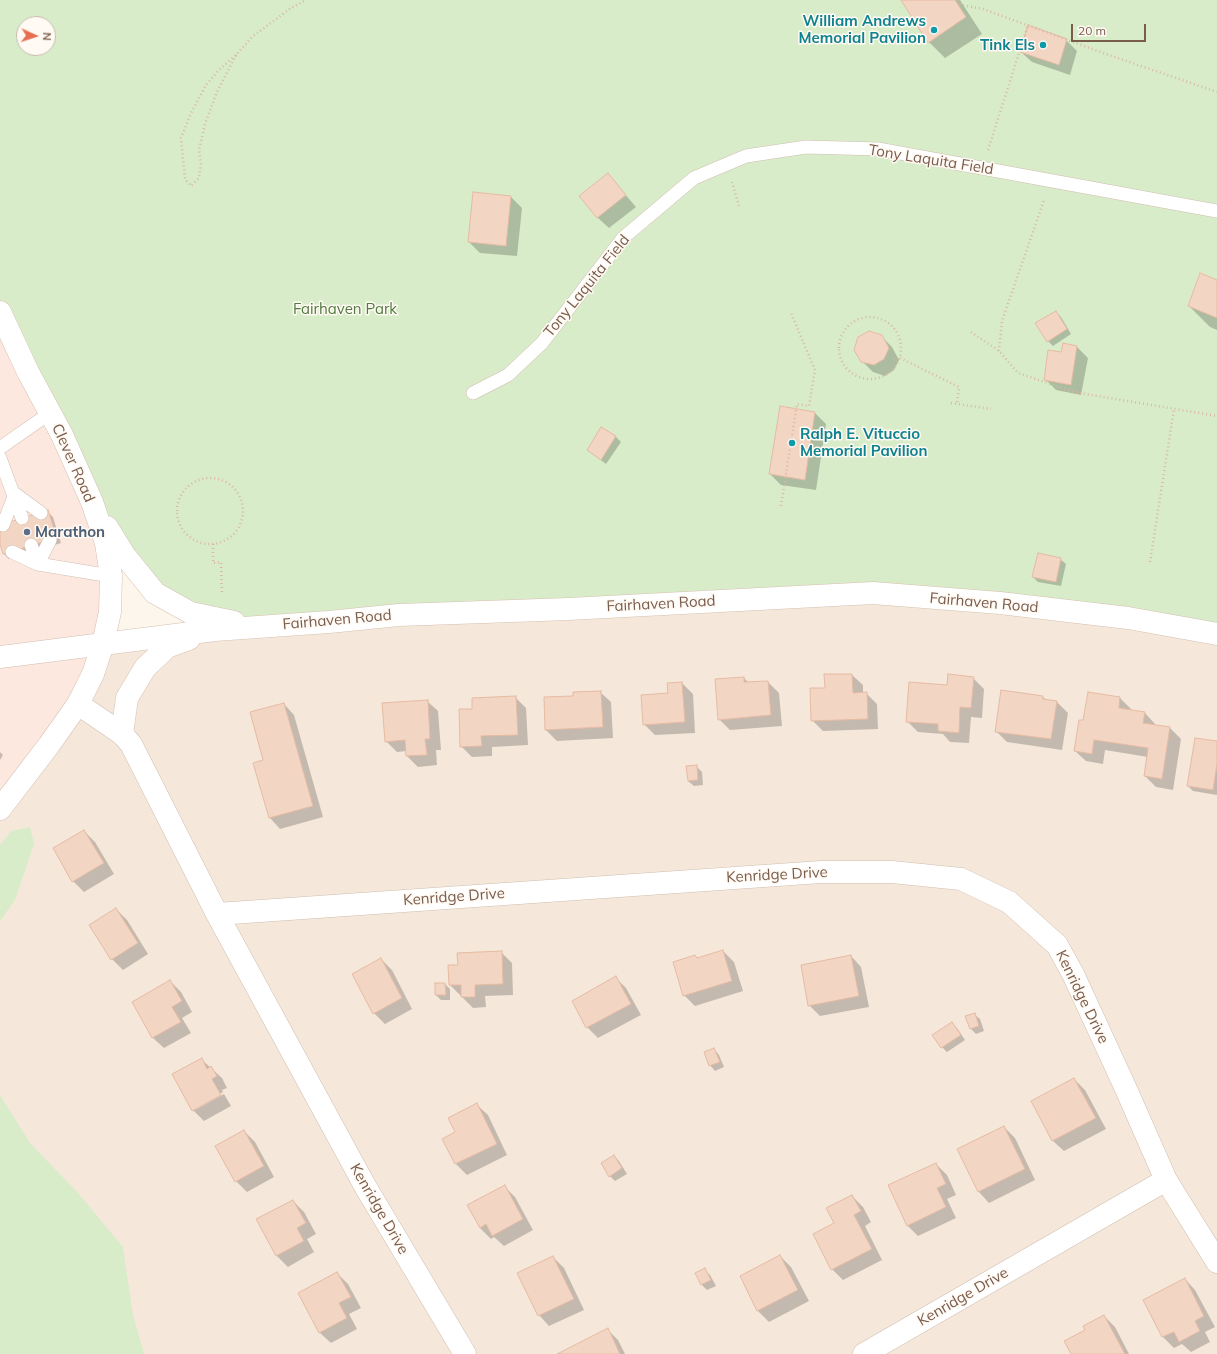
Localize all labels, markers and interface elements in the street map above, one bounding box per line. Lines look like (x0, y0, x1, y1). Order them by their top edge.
place label: William Andrews Memorial Pavilion (799, 12, 926, 47)
north arrow (16, 16, 56, 56)
scale bar (1073, 16, 1148, 42)
text: 20 m (1078, 23, 1106, 38)
marker: William Andrews Memorial Pavilion (929, 25, 939, 35)
text: N (40, 32, 54, 41)
place label: Tink Els (980, 36, 1035, 54)
marker: Tink Els (1038, 40, 1048, 50)
street label: Tony Laquita Field (867, 141, 995, 179)
street label: Tony Laquita Field (540, 231, 634, 341)
park label: Fairhaven Park (293, 300, 397, 318)
street label: Clever Road (48, 421, 98, 505)
place label: Ralph E. Vituccio Memorial Pavilion (800, 425, 927, 460)
marker: Ralph E. Vituccio Memorial Pavilion (787, 438, 797, 448)
place label: Marathon (35, 523, 105, 541)
marker: Marathon (22, 527, 32, 537)
street label: Fairhaven Road (929, 589, 1039, 617)
street label: Fairhaven Road (606, 592, 716, 616)
street label: Fairhaven Road (282, 606, 392, 634)
street label: Kenridge Drive (726, 863, 828, 887)
street label: Kenridge Drive (403, 884, 505, 910)
street label: Kenridge Drive (1052, 947, 1112, 1047)
street label: Kenridge Drive (346, 1160, 412, 1258)
street label: Kenridge Drive (914, 1264, 1012, 1330)

